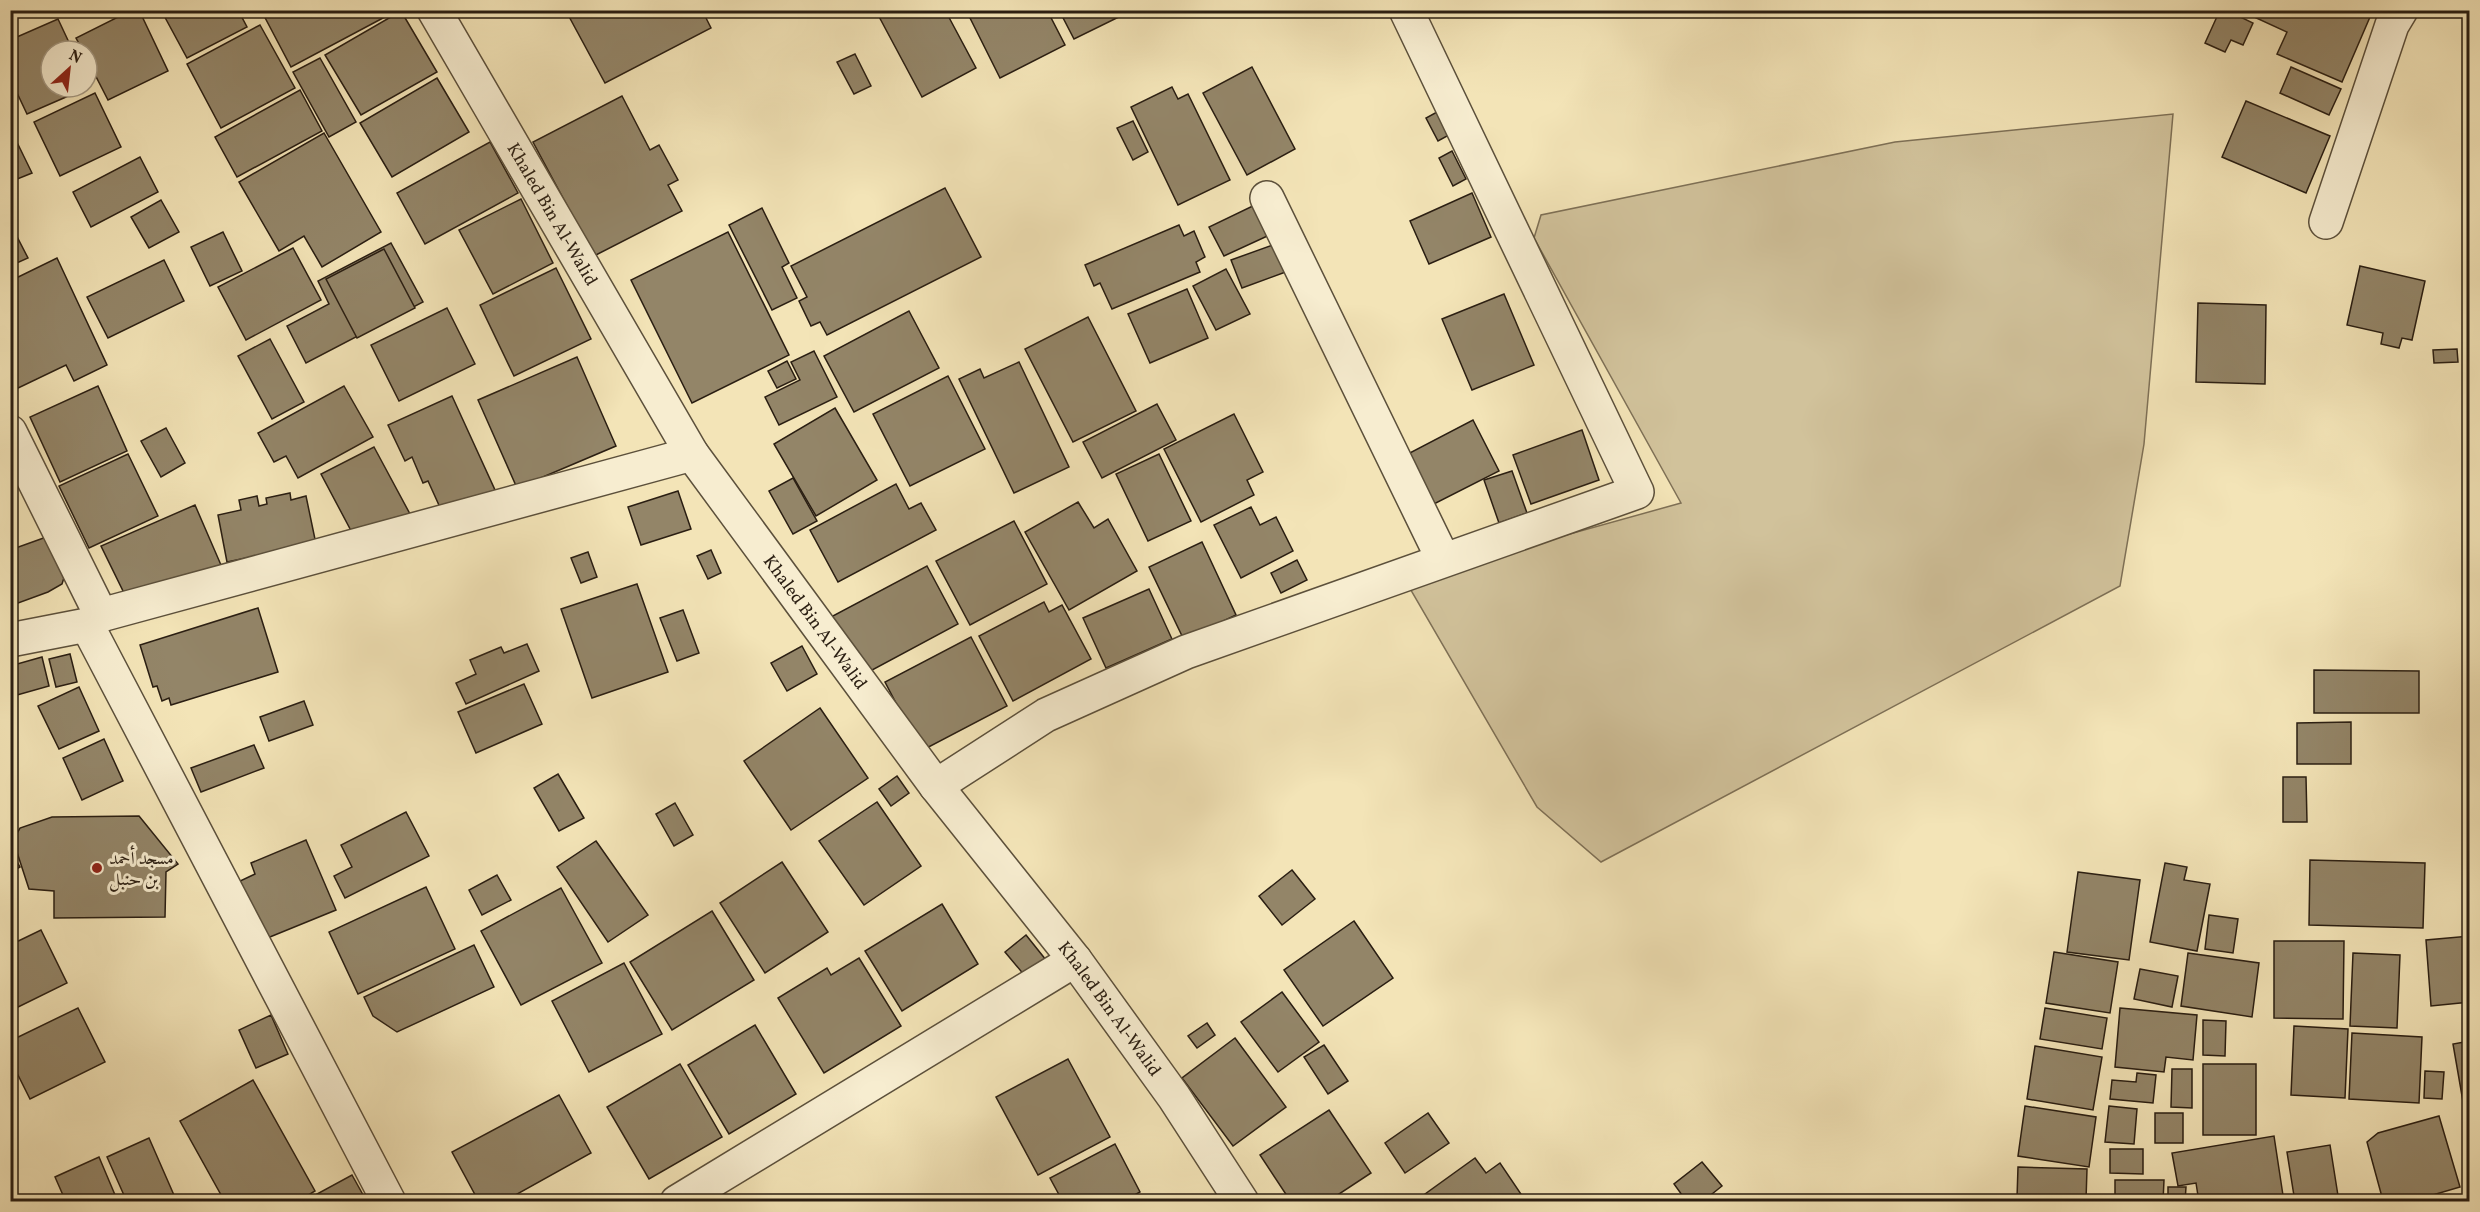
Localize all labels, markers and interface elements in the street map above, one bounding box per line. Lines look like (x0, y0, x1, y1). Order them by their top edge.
north arrow (39, 39, 99, 99)
text: N (65, 45, 85, 70)
street label: Khaled Bin Al-Walid (500, 139, 603, 291)
street label: Khaled Bin Al-Walid (756, 550, 872, 695)
place label: مسجد أحمد بن حنبل (109, 845, 174, 893)
marker: مسجد أحمد بن حنبل (90, 861, 104, 875)
street label: Khaled Bin Al-Walid (1051, 937, 1166, 1082)

